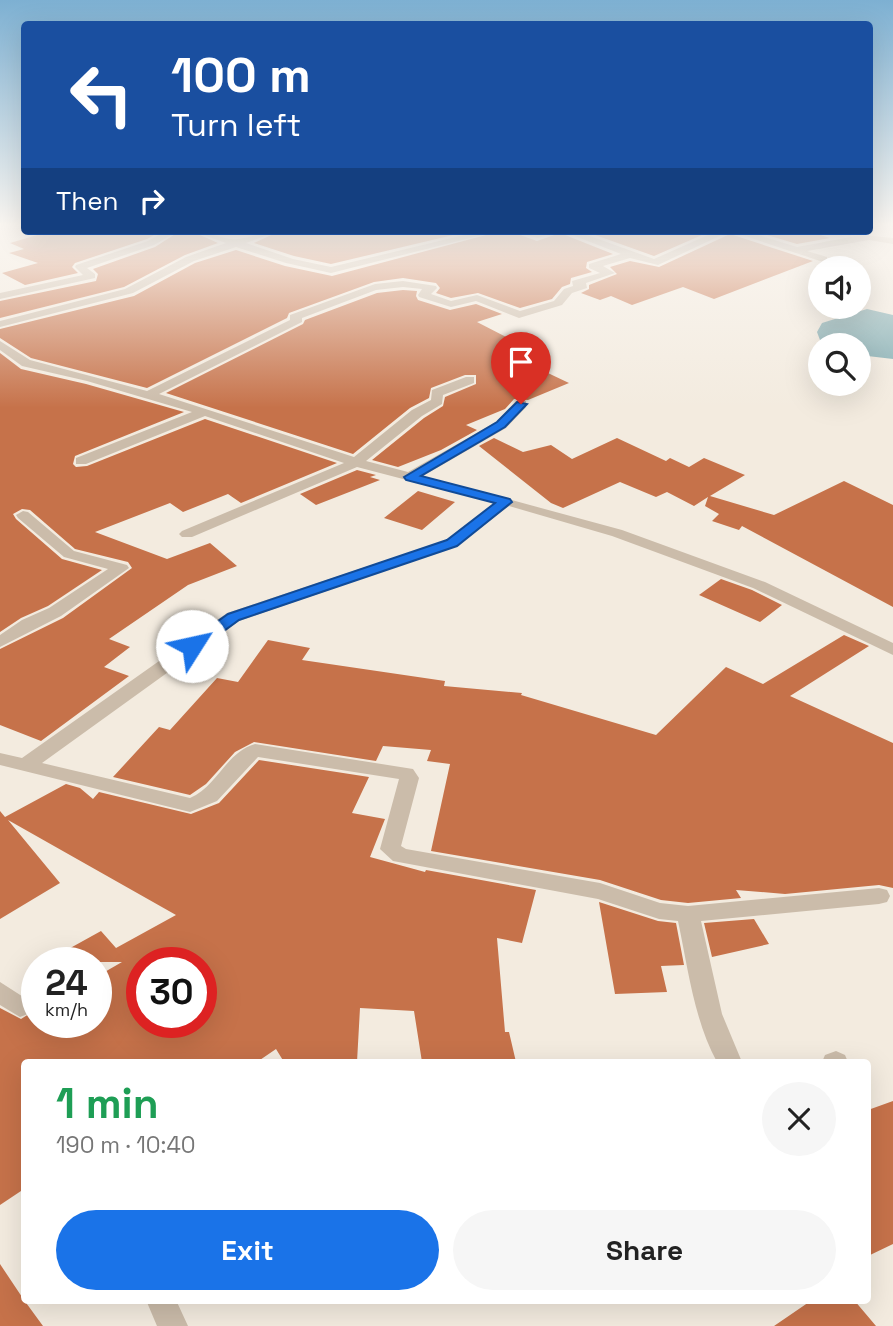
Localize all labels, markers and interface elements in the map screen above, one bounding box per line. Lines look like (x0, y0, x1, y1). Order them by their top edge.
text: 100 m (171, 44, 311, 106)
icon: left (56, 49, 147, 140)
text: Turn left (171, 105, 301, 145)
icon: right (133, 182, 171, 220)
text: Then (56, 184, 119, 218)
map controls (808, 256, 871, 396)
button: sound (808, 256, 871, 319)
pin (491, 332, 551, 404)
button: search (808, 333, 871, 396)
icon: arrive (502, 343, 540, 381)
position arrow (155, 609, 229, 683)
speed limit sign: 30 (126, 947, 217, 1038)
text: 24 (45, 961, 88, 1005)
text: km/h (45, 998, 88, 1021)
text: 1 min (56, 1077, 159, 1130)
button: close (762, 1082, 836, 1156)
text: 190 m · 10:40 (56, 1130, 196, 1160)
button: Exit (56, 1210, 439, 1290)
button: Share (453, 1210, 836, 1290)

